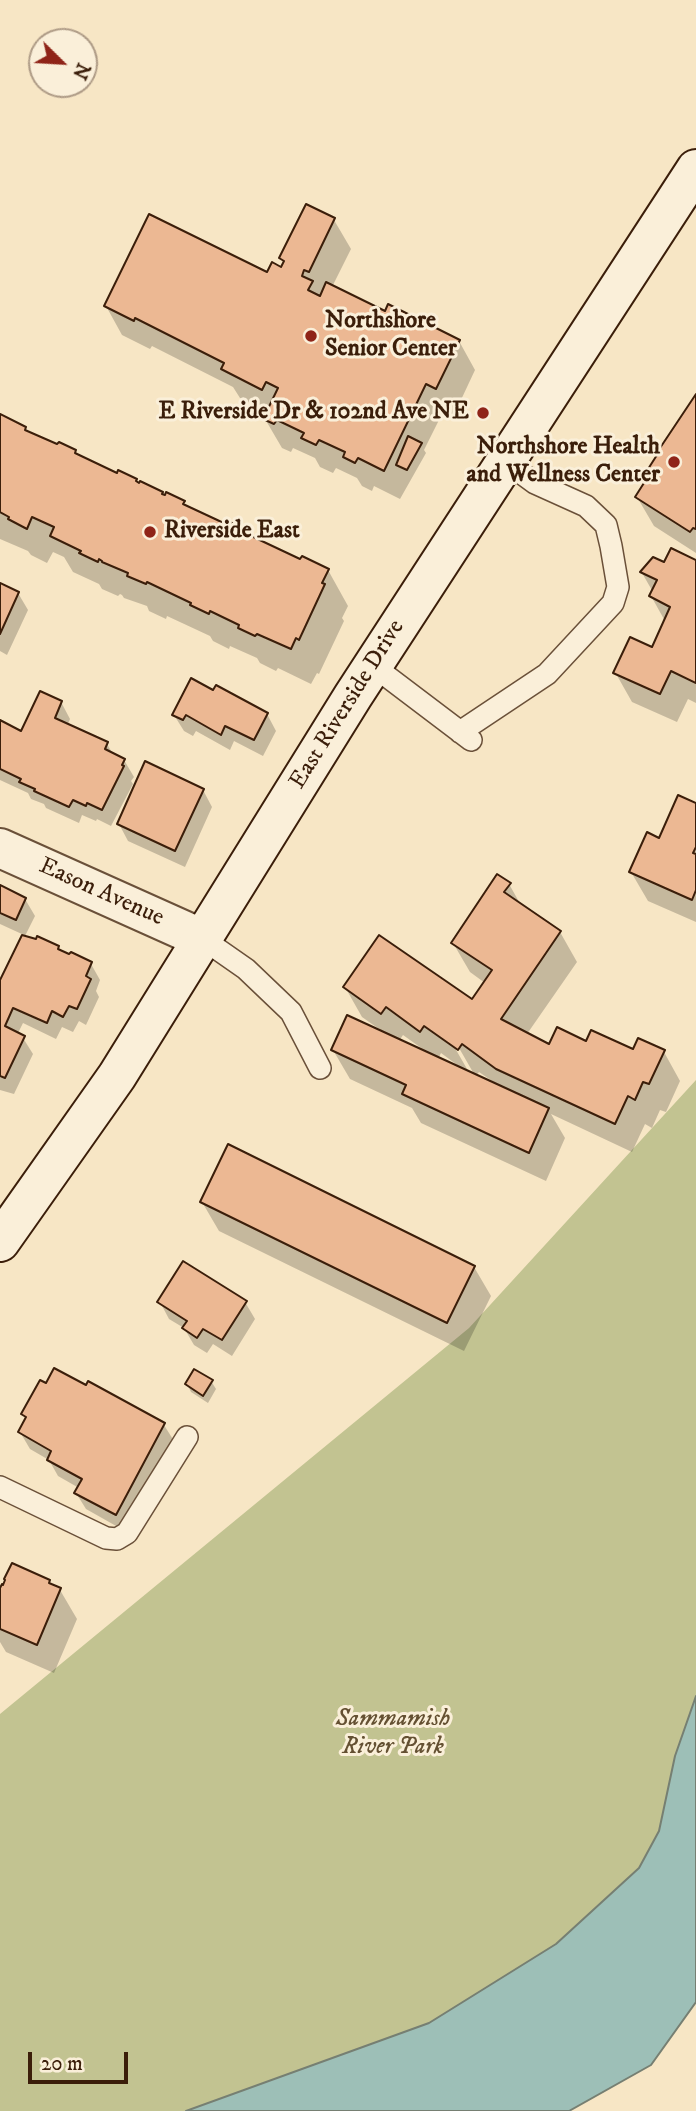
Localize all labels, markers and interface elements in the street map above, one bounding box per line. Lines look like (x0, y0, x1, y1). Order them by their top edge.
north arrow (28, 28, 98, 98)
text: N (67, 59, 94, 83)
place label: Northshore Senior Center (325, 308, 457, 364)
marker: Northshore Senior Center (303, 328, 319, 344)
place label: E Riverside Dr & 102nd Ave NE (158, 399, 469, 427)
marker: E Riverside Dr & 102nd Ave NE (475, 405, 491, 421)
place label: Northshore Health and Wellness Center (467, 434, 660, 490)
marker: Northshore Health and Wellness Center (666, 454, 682, 470)
place label: Riverside East (164, 518, 300, 546)
marker: Riverside East (142, 524, 158, 540)
street label: East Riverside Drive (284, 615, 412, 795)
street label: Eason Avenue (34, 853, 168, 933)
park label: Sammamish River Park (336, 1706, 450, 1762)
scale bar (32, 2038, 131, 2082)
text: 20 m (41, 2051, 83, 2077)

